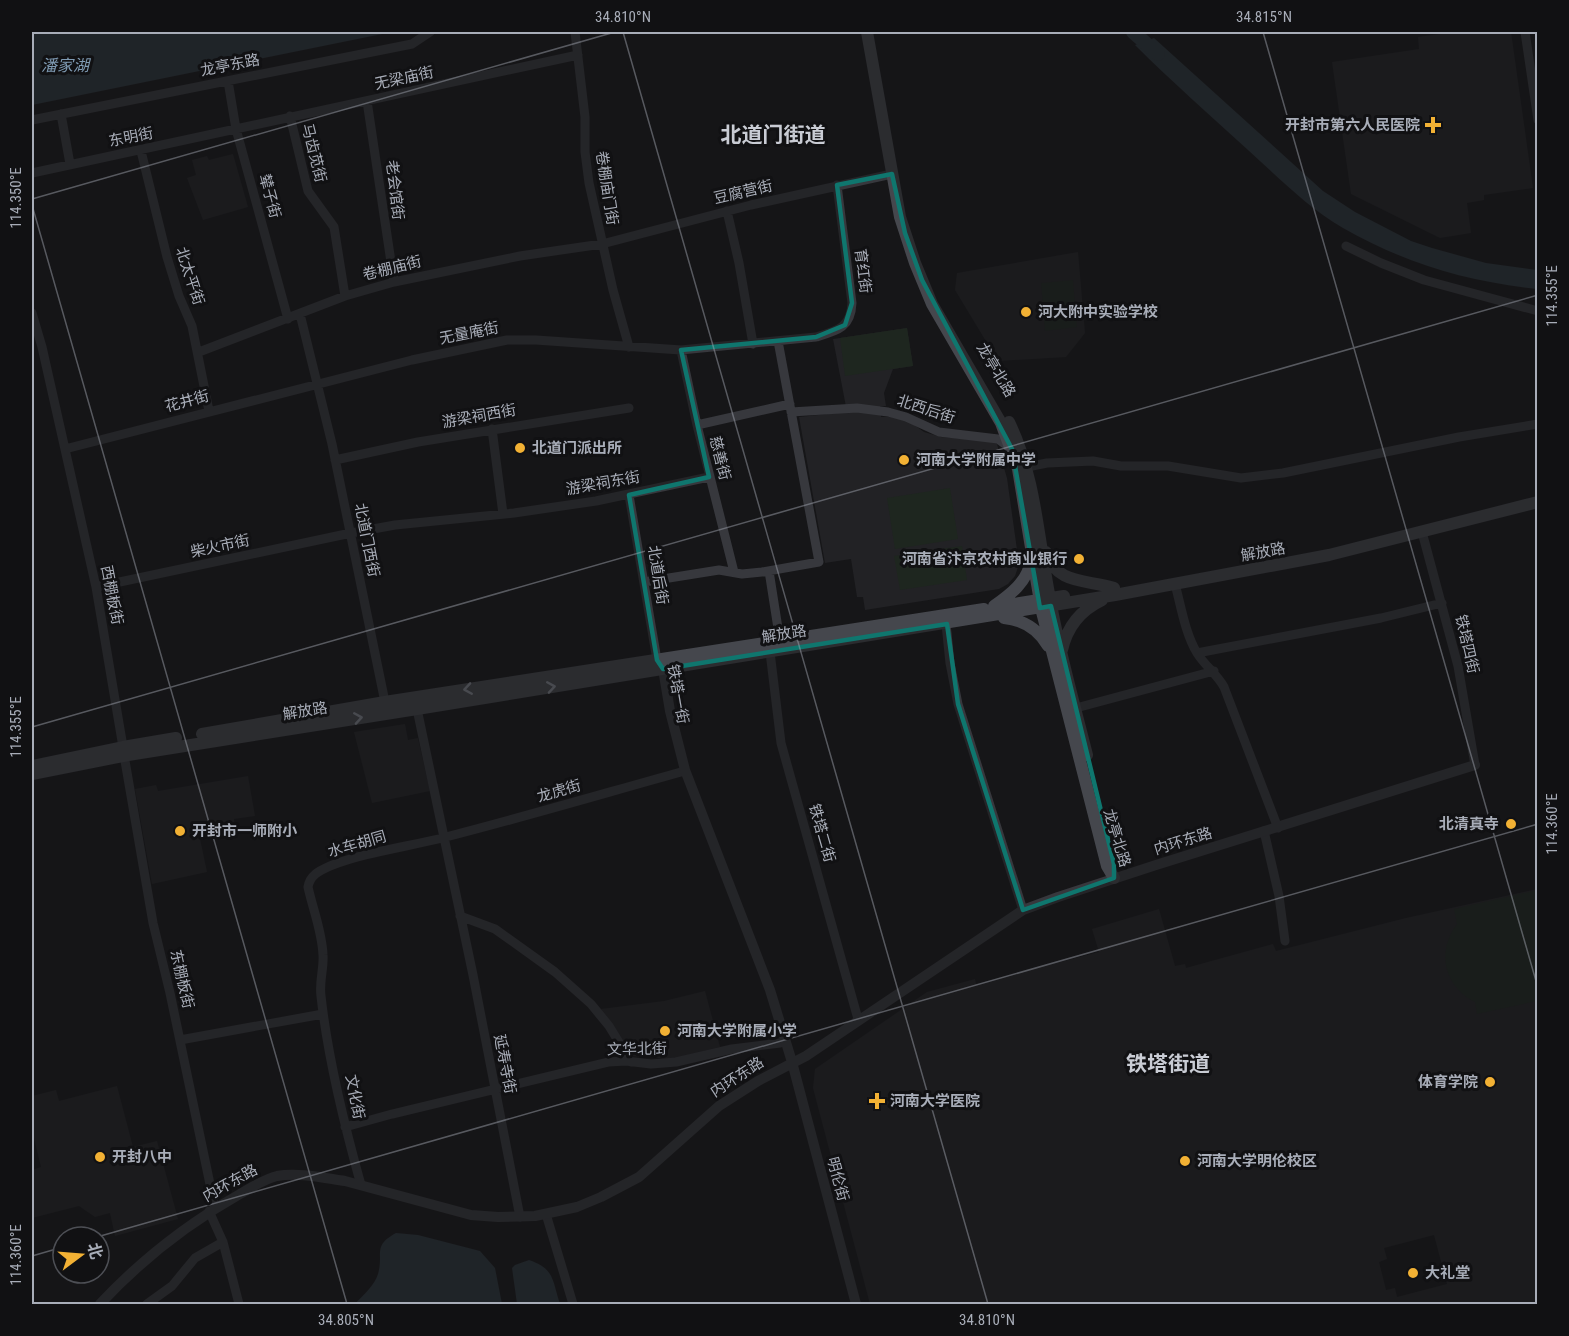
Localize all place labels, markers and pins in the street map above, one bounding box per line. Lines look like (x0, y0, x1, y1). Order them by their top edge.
place label: 开封市第六人民医院 (1285, 116, 1420, 134)
marker: 开封市第六人民医院 (1424, 116, 1442, 134)
place label: 河大附中实验学校 (1038, 303, 1158, 321)
marker: 河大附中实验学校 (1019, 305, 1033, 319)
place label: 北道门派出所 (532, 439, 622, 457)
marker: 北道门派出所 (513, 441, 527, 455)
place label: 河南大学附属中学 (916, 451, 1036, 469)
marker: 河南大学附属中学 (897, 453, 911, 467)
place label: 河南省汴京农村商业银行 (902, 550, 1067, 568)
marker: 河南省汴京农村商业银行 (1072, 552, 1086, 566)
place label: 北清真寺 (1439, 815, 1499, 833)
marker: 北清真寺 (1504, 817, 1518, 831)
place label: 开封市一师附小 (192, 822, 298, 840)
marker: 开封市一师附小 (173, 824, 187, 838)
place label: 河南大学附属小学 (677, 1022, 797, 1040)
marker: 河南大学附属小学 (658, 1024, 672, 1038)
place label: 体育学院 (1418, 1073, 1478, 1091)
marker: 体育学院 (1483, 1075, 1497, 1089)
marker: 河南大学医院 (868, 1092, 886, 1110)
place label: 河南大学医院 (890, 1092, 980, 1110)
place label: 开封八中 (112, 1148, 172, 1166)
marker: 开封八中 (93, 1150, 107, 1164)
place label: 河南大学明伦校区 (1197, 1152, 1317, 1170)
marker: 河南大学明伦校区 (1178, 1154, 1192, 1168)
place label: 大礼堂 (1425, 1264, 1470, 1282)
marker: 大礼堂 (1406, 1266, 1420, 1280)

